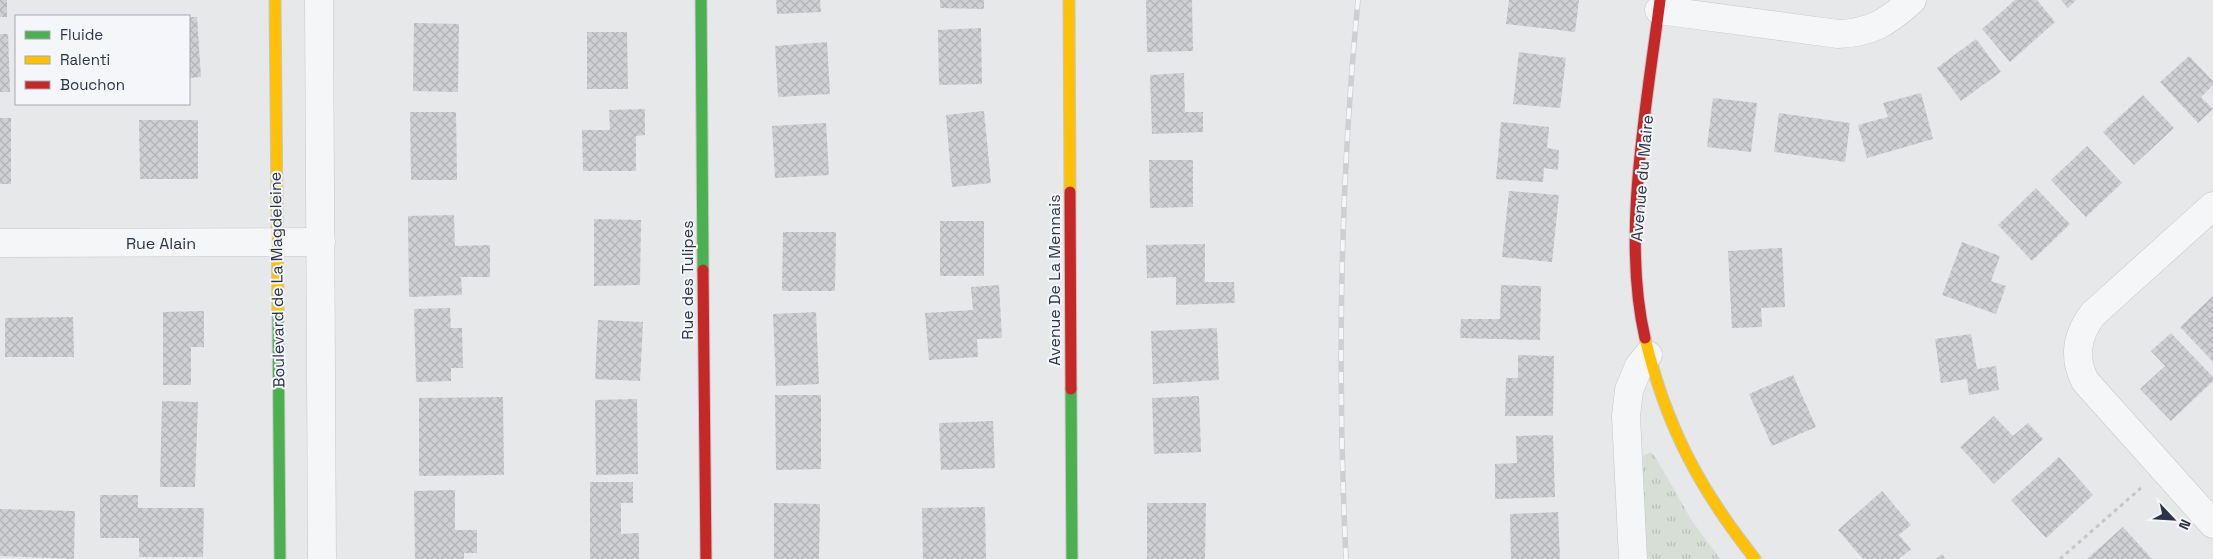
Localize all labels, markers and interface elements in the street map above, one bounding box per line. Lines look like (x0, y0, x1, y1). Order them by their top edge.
legend (15, 15, 190, 105)
text: Fluide (60, 25, 103, 44)
text: Ralenti (60, 50, 110, 69)
text: Bouchon (60, 75, 125, 94)
street label: Avenue du Maire (1626, 114, 1658, 242)
street label: Boulevard de La Magdeleine (265, 172, 289, 388)
street label: Avenue De La Mennais (1044, 194, 1065, 366)
street label: Rue des Tulipes (677, 220, 698, 340)
street label: Rue Alain (126, 233, 196, 254)
north arrow (2148, 494, 2198, 544)
text: N (2175, 516, 2195, 533)

